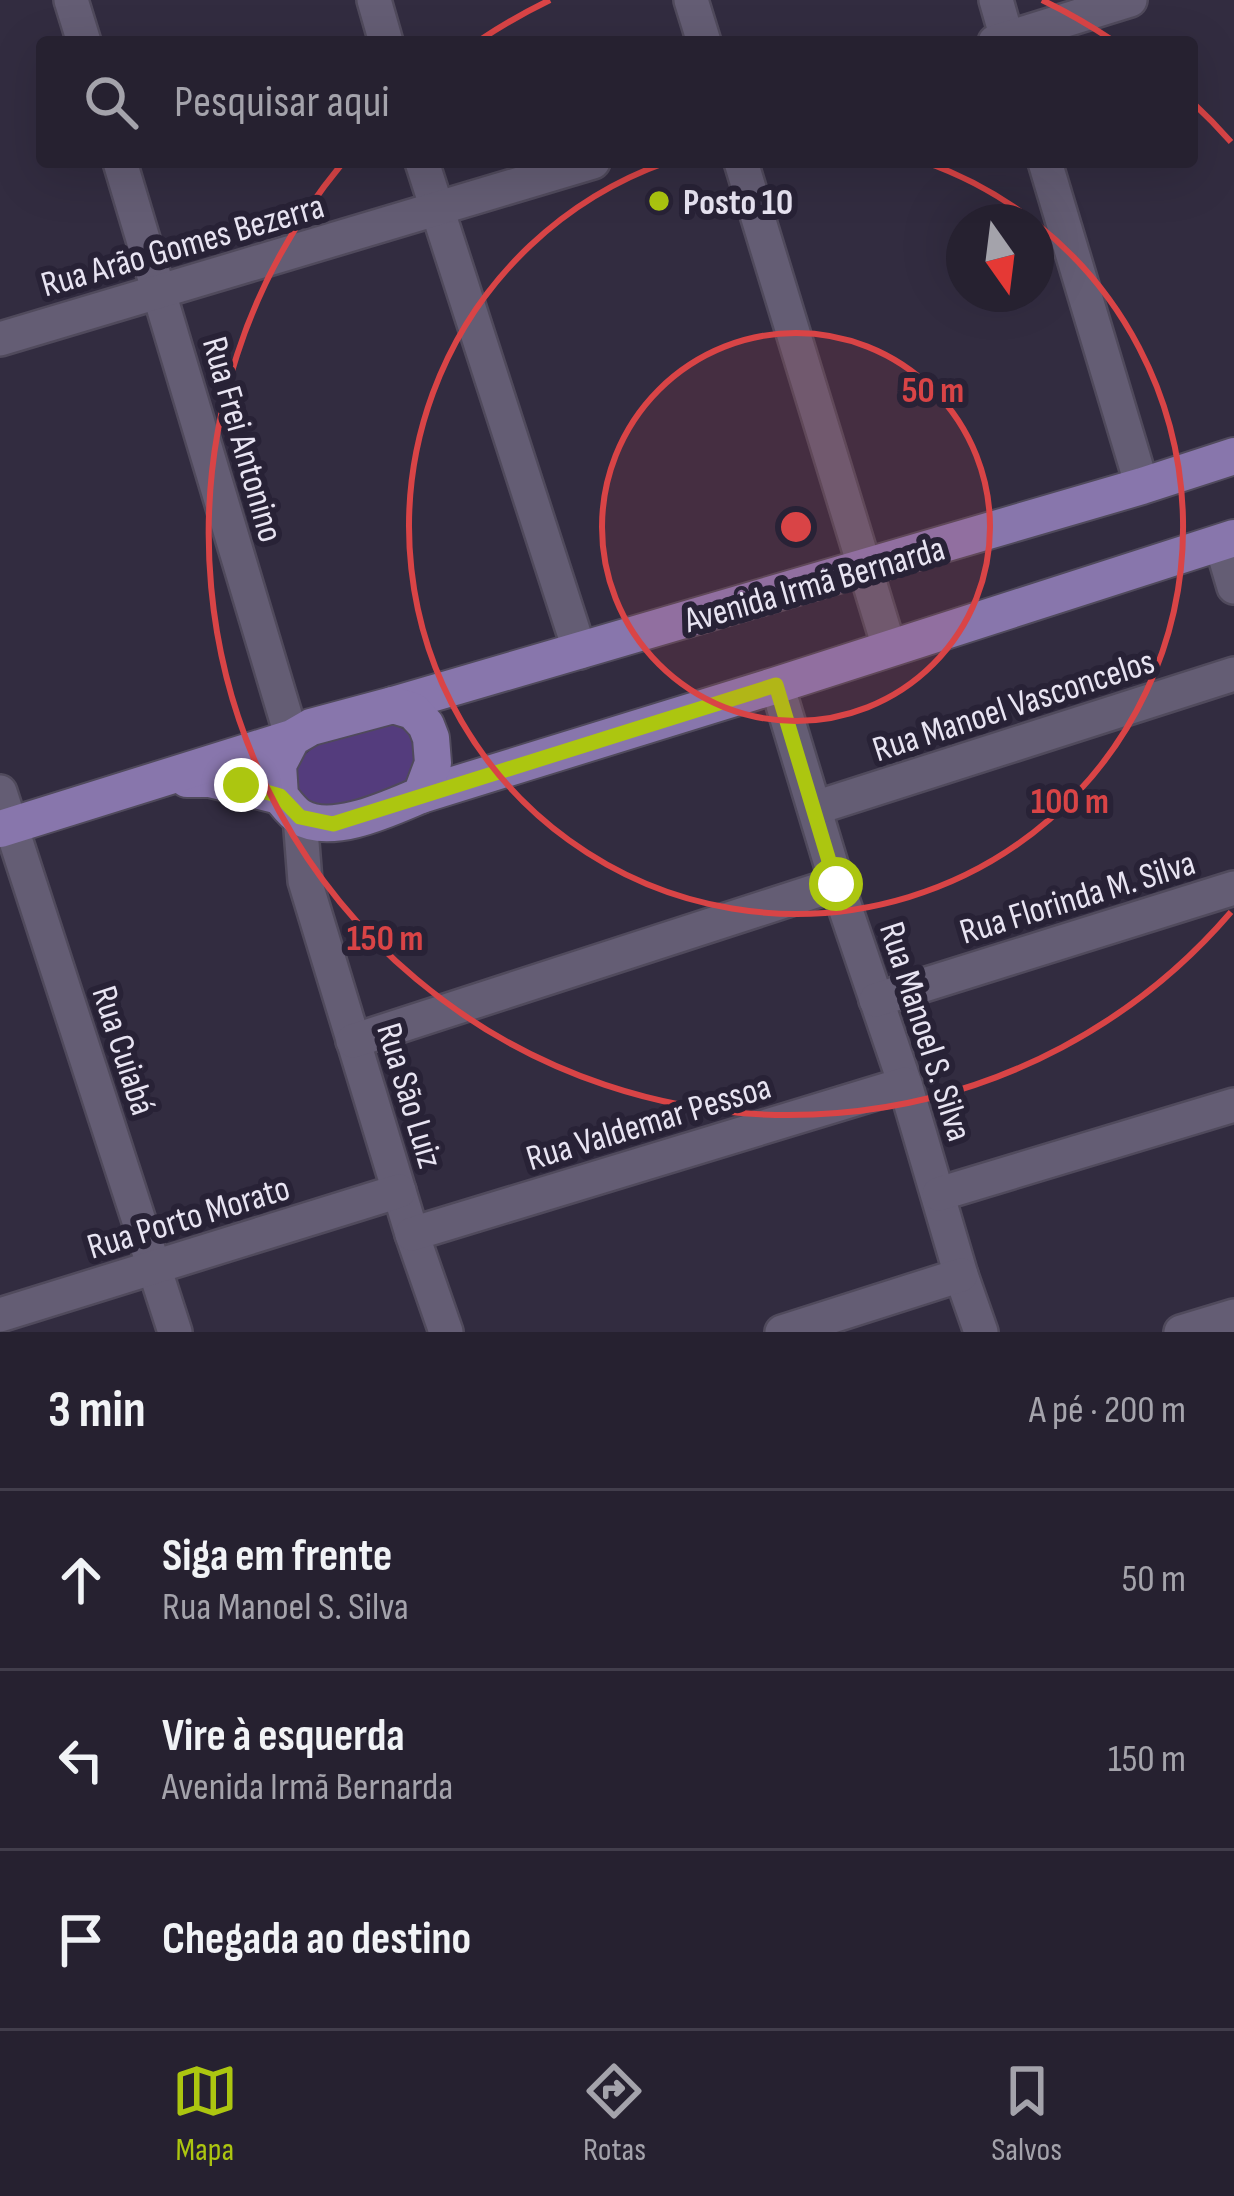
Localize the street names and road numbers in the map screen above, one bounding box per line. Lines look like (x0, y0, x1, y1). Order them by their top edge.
street label: Rua Arão Gomes Bezerra (36, 185, 329, 307)
street label: Rua Frei Antonino (192, 332, 291, 547)
street label: Avenida Irmã Bernarda (679, 528, 950, 643)
street label: Rua Manoel Vasconcelos (868, 641, 1160, 772)
street label: Rua Florinda M. Silva (955, 842, 1200, 955)
street label: Rua Manoel S. Silva (869, 917, 980, 1147)
street label: Rua Cuiabá (82, 981, 164, 1121)
street label: Rua São Luiz (366, 1018, 451, 1173)
street label: Rua Valdemar Pessoa (521, 1066, 776, 1181)
street label: Rua Porto Morato (82, 1167, 295, 1270)

